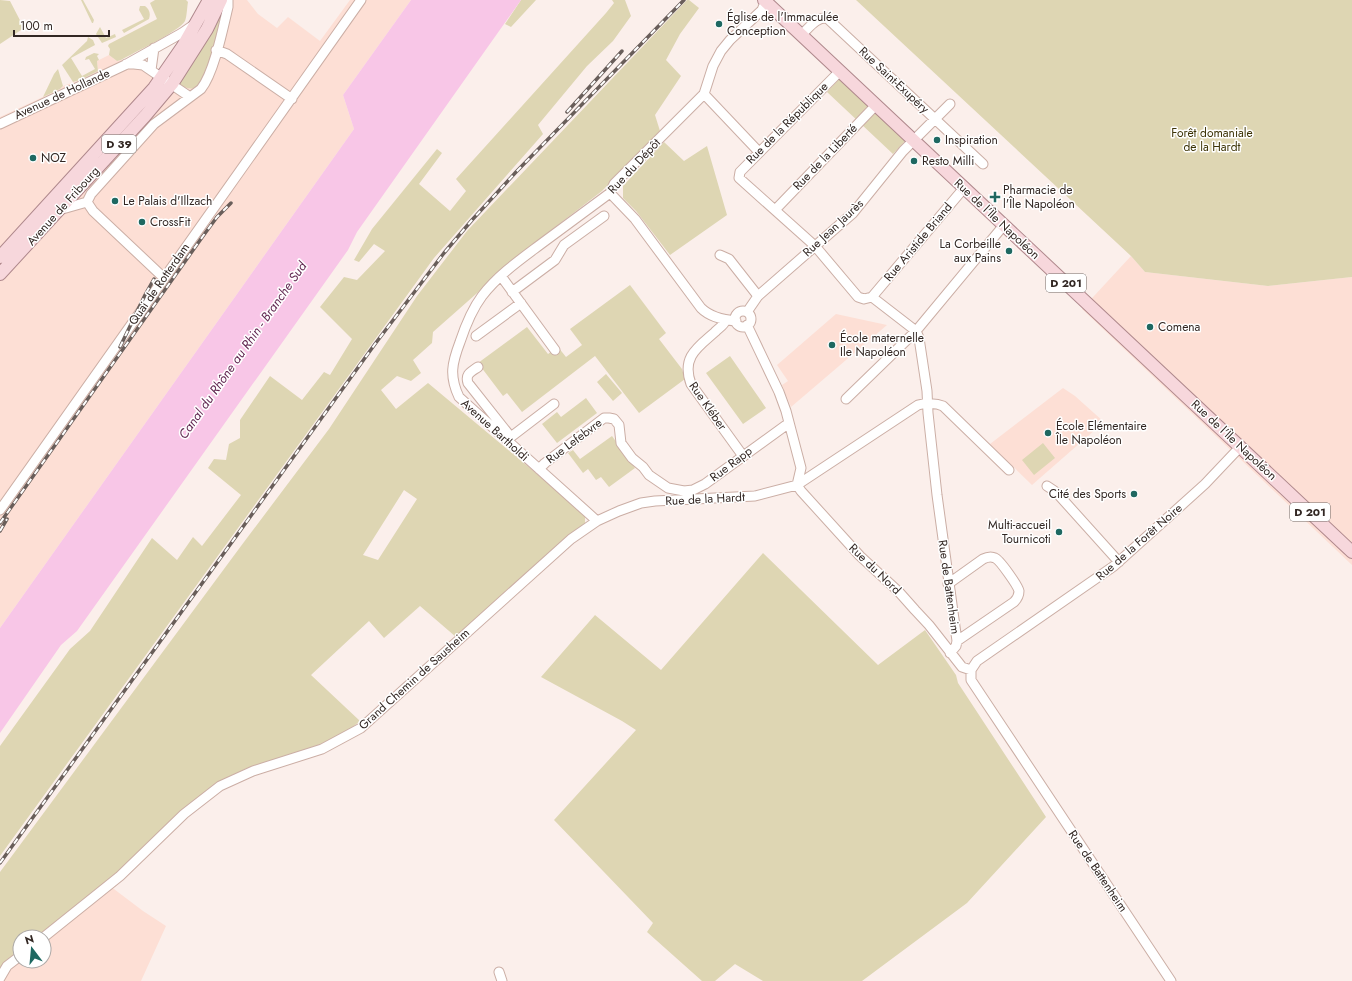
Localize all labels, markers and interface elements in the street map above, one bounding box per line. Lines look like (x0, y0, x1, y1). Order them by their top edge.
place label: Église de l'Immaculée Conception (727, 8, 838, 40)
scale bar (14, 12, 109, 38)
text: 100 m (20, 17, 53, 35)
marker: Église de l'Immaculée Conception (714, 19, 724, 29)
street label: Rue Saint-Exupéry (855, 43, 934, 118)
street label: Avenue de Hollande (11, 64, 113, 124)
street label: Rue de la République (742, 78, 832, 168)
street label: Rue de la Liberté (789, 120, 861, 194)
park label: Forêt domaniale de la Hardt (1171, 124, 1253, 156)
place label: Inspiration (945, 131, 998, 149)
street label: Rue du Dépôt (603, 134, 665, 198)
road number: D 39 (102, 135, 136, 153)
marker: Inspiration (932, 135, 942, 145)
place label: NOZ (41, 149, 66, 167)
place label: Resto Milli (922, 152, 974, 170)
marker: NOZ (28, 153, 38, 163)
marker: Resto Milli (909, 156, 919, 166)
street label: Avenue de Fribourg (22, 162, 104, 250)
street label: Rue de l'Île Napoléon (950, 174, 1044, 264)
place label: Pharmacie de l'Île Napoléon (1003, 181, 1075, 213)
place label: Le Palais d'Illzach (123, 192, 212, 210)
marker: Pharmacie de l'Île Napoléon (990, 192, 1000, 202)
street label: Rue Jean Jaurès (799, 195, 868, 261)
marker: Le Palais d'Illzach (110, 196, 120, 206)
street label: Rue Aristide Briand (880, 199, 956, 285)
place label: CrossFit (150, 213, 191, 231)
marker: CrossFit (137, 217, 147, 227)
place label: La Corbeille aux Pains (939, 235, 1001, 267)
street label: Quai de Rotterdam (124, 239, 194, 329)
marker: La Corbeille aux Pains (1004, 246, 1014, 256)
water label: Canal du Rhône au Rhin - Branche Sud (174, 257, 312, 443)
road number: D 201 (1046, 274, 1086, 292)
place label: Comena (1158, 318, 1201, 336)
marker: Comena (1145, 322, 1155, 332)
place label: École maternelle Ile Napoléon (840, 329, 924, 361)
marker: École maternelle Ile Napoléon (827, 340, 837, 350)
street label: Rue Kléber (685, 378, 732, 435)
street label: Avenue Bartholdi (457, 395, 533, 465)
street label: Rue de l'Île Napoléon (1187, 395, 1281, 485)
street label: Rue Lefebvre (542, 414, 606, 468)
place label: École Elémentaire Île Napoléon (1055, 417, 1147, 449)
marker: École Elémentaire Île Napoléon (1043, 428, 1053, 438)
street label: Rue Rapp (706, 442, 756, 486)
place label: Cité des Sports (1049, 485, 1126, 503)
street label: Rue de la Hardt (665, 488, 745, 510)
marker: Cité des Sports (1129, 489, 1139, 499)
street label: Rue de la Forêt Noire (1092, 499, 1186, 585)
road number: D 201 (1290, 503, 1330, 521)
place label: Multi-accueil Tournicoti (988, 516, 1051, 548)
marker: Multi-accueil Tournicoti (1054, 527, 1064, 537)
street label: Rue du Nord (845, 539, 905, 599)
street label: Rue de Battenheim (933, 539, 965, 635)
street label: Grand Chemin de Sausheim (354, 624, 474, 734)
street label: Rue de Battenheim (1064, 827, 1132, 915)
north arrow (12, 929, 52, 969)
text: N (23, 930, 36, 948)

